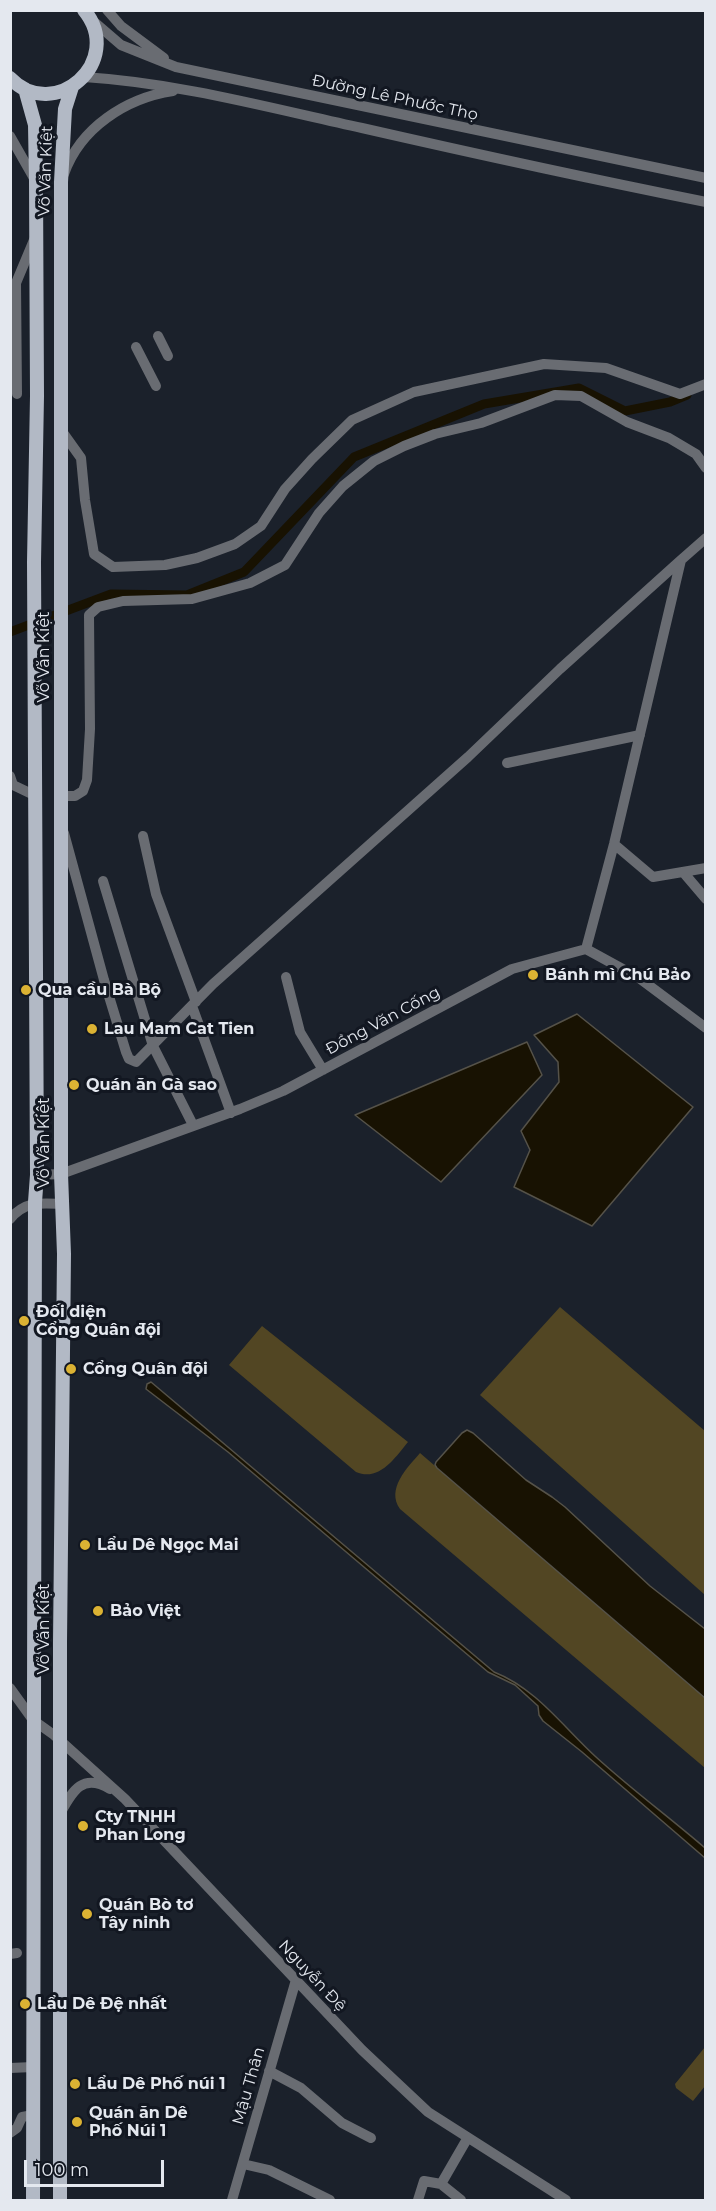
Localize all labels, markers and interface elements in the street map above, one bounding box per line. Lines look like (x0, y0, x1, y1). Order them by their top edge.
street label: Đường Lê Phước Thọ (310, 71, 480, 125)
street label: Võ Văn Kiệt (35, 125, 57, 217)
street label: Võ Văn Kiệt (34, 611, 54, 703)
place label: Bánh mì Chú Bảo (545, 965, 691, 985)
marker: Bánh mì Chú Bảo (526, 968, 540, 982)
place label: Qua cầu Bà Bộ (38, 980, 161, 1000)
marker: Qua cầu Bà Bộ (19, 983, 33, 997)
street label: Đồng Văn Cống (323, 983, 443, 1059)
place label: Lau Mam Cat Tien (104, 1019, 254, 1039)
marker: Lau Mam Cat Tien (85, 1022, 99, 1036)
place label: Quán ăn Gà sao (86, 1075, 217, 1095)
marker: Quán ăn Gà sao (67, 1078, 81, 1092)
street label: Võ Văn Kiệt (34, 1097, 54, 1189)
place label: Đối diện Cổng Quân đội (36, 1302, 161, 1340)
marker: Đối diện Cổng Quân đội (17, 1314, 31, 1328)
place label: Cổng Quân đội (83, 1359, 208, 1379)
marker: Cổng Quân đội (64, 1362, 78, 1376)
place label: Lẩu Dê Ngọc Mai (97, 1535, 239, 1555)
marker: Lẩu Dê Ngọc Mai (78, 1538, 92, 1552)
street label: Võ Văn Kiệt (34, 1583, 54, 1675)
place label: Bảo Việt (110, 1601, 181, 1621)
marker: Bảo Việt (91, 1604, 105, 1618)
place label: Cty TNHH Phan Long (95, 1807, 186, 1845)
marker: Cty TNHH Phan Long (76, 1819, 90, 1833)
place label: Quán Bò tơ Tây ninh (99, 1895, 193, 1933)
marker: Quán Bò tơ Tây ninh (80, 1907, 94, 1921)
street label: Nguyễn Đệ (274, 1936, 350, 2016)
place label: Lẩu Dê Đệ nhất (37, 1994, 167, 2014)
marker: Lẩu Dê Đệ nhất (18, 1997, 32, 2011)
street label: Mậu Thân (229, 2045, 269, 2127)
place label: Lẩu Dê Phố núi 1 (87, 2074, 225, 2094)
marker: Lẩu Dê Phố núi 1 (68, 2077, 82, 2091)
place label: Quán ăn Dê Phố Núi 1 (89, 2103, 188, 2141)
marker: Quán ăn Dê Phố Núi 1 (70, 2115, 84, 2129)
scale bar (27, 2148, 166, 2186)
text: 100 m (35, 2159, 89, 2181)

